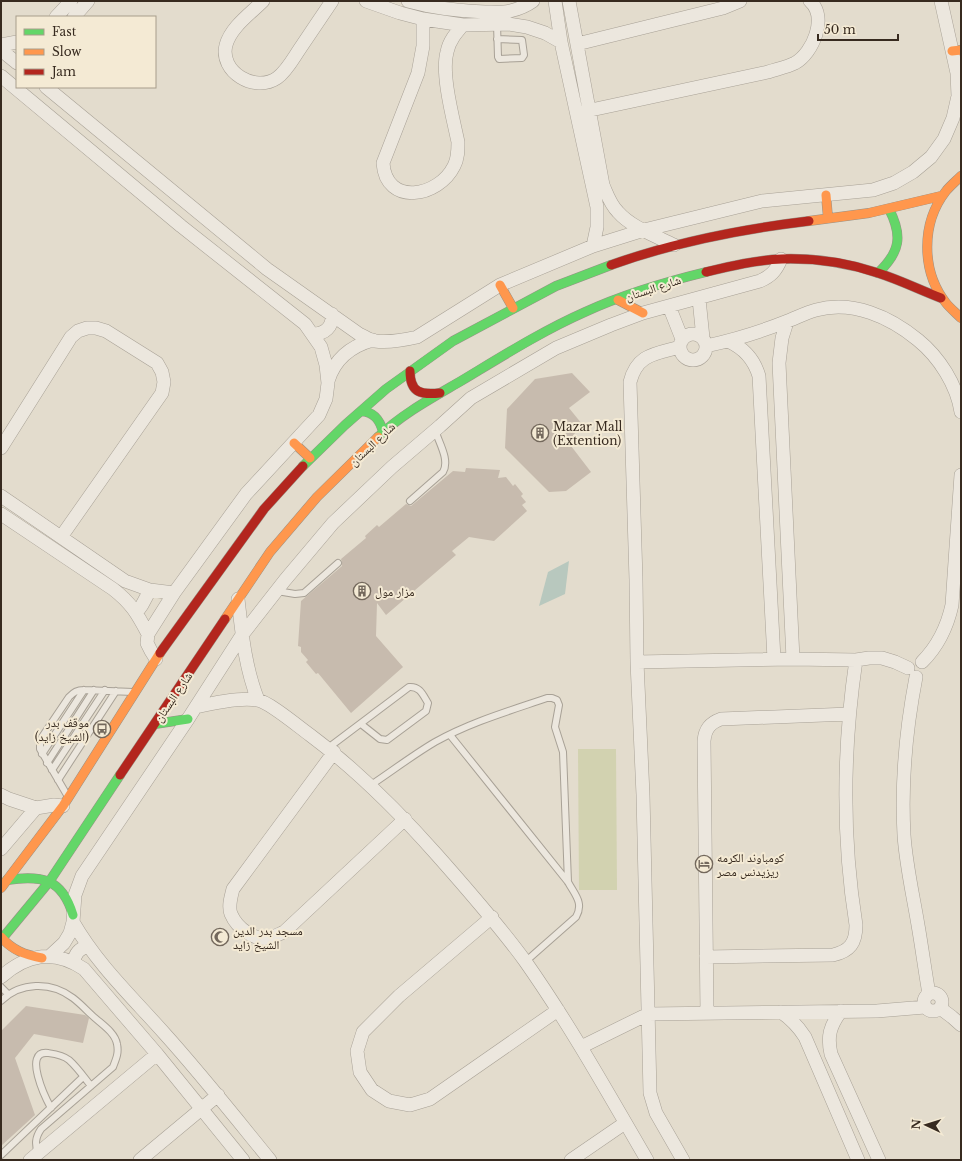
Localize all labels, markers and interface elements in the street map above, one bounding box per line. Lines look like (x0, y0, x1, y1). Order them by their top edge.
legend (16, 16, 156, 88)
scale bar (818, 16, 898, 42)
text: 50 m (824, 22, 856, 37)
text: Fast (52, 24, 77, 39)
text: Slow (52, 44, 82, 59)
text: Jam (50, 64, 76, 79)
street label: شارع البستان (623, 272, 683, 305)
street label: شارع البستان (346, 419, 399, 470)
place label: Mazar Mall (Extention) (553, 419, 623, 448)
building icon: Mazar Mall (Extention) (530, 423, 550, 443)
building icon: مزار مول (352, 581, 372, 601)
place label: مزار مول (375, 584, 414, 599)
street label: شارع البستان (151, 669, 196, 726)
place label: موقف بدر (الشيخ زايد) (35, 715, 89, 744)
bus stop icon: موقف بدر (الشيخ زايد) (92, 719, 112, 739)
place label: كومباوند الكرمه ريزيدنس مصر (716, 850, 784, 879)
hotel icon: كومباوند الكرمه ريزيدنس مصر (694, 854, 714, 874)
place label: مسجد بدر الدين الشيخ زايد (233, 923, 303, 952)
mosque icon: مسجد بدر الدين الشيخ زايد (210, 927, 230, 947)
north arrow (906, 1105, 946, 1145)
text: N (909, 1118, 923, 1130)

